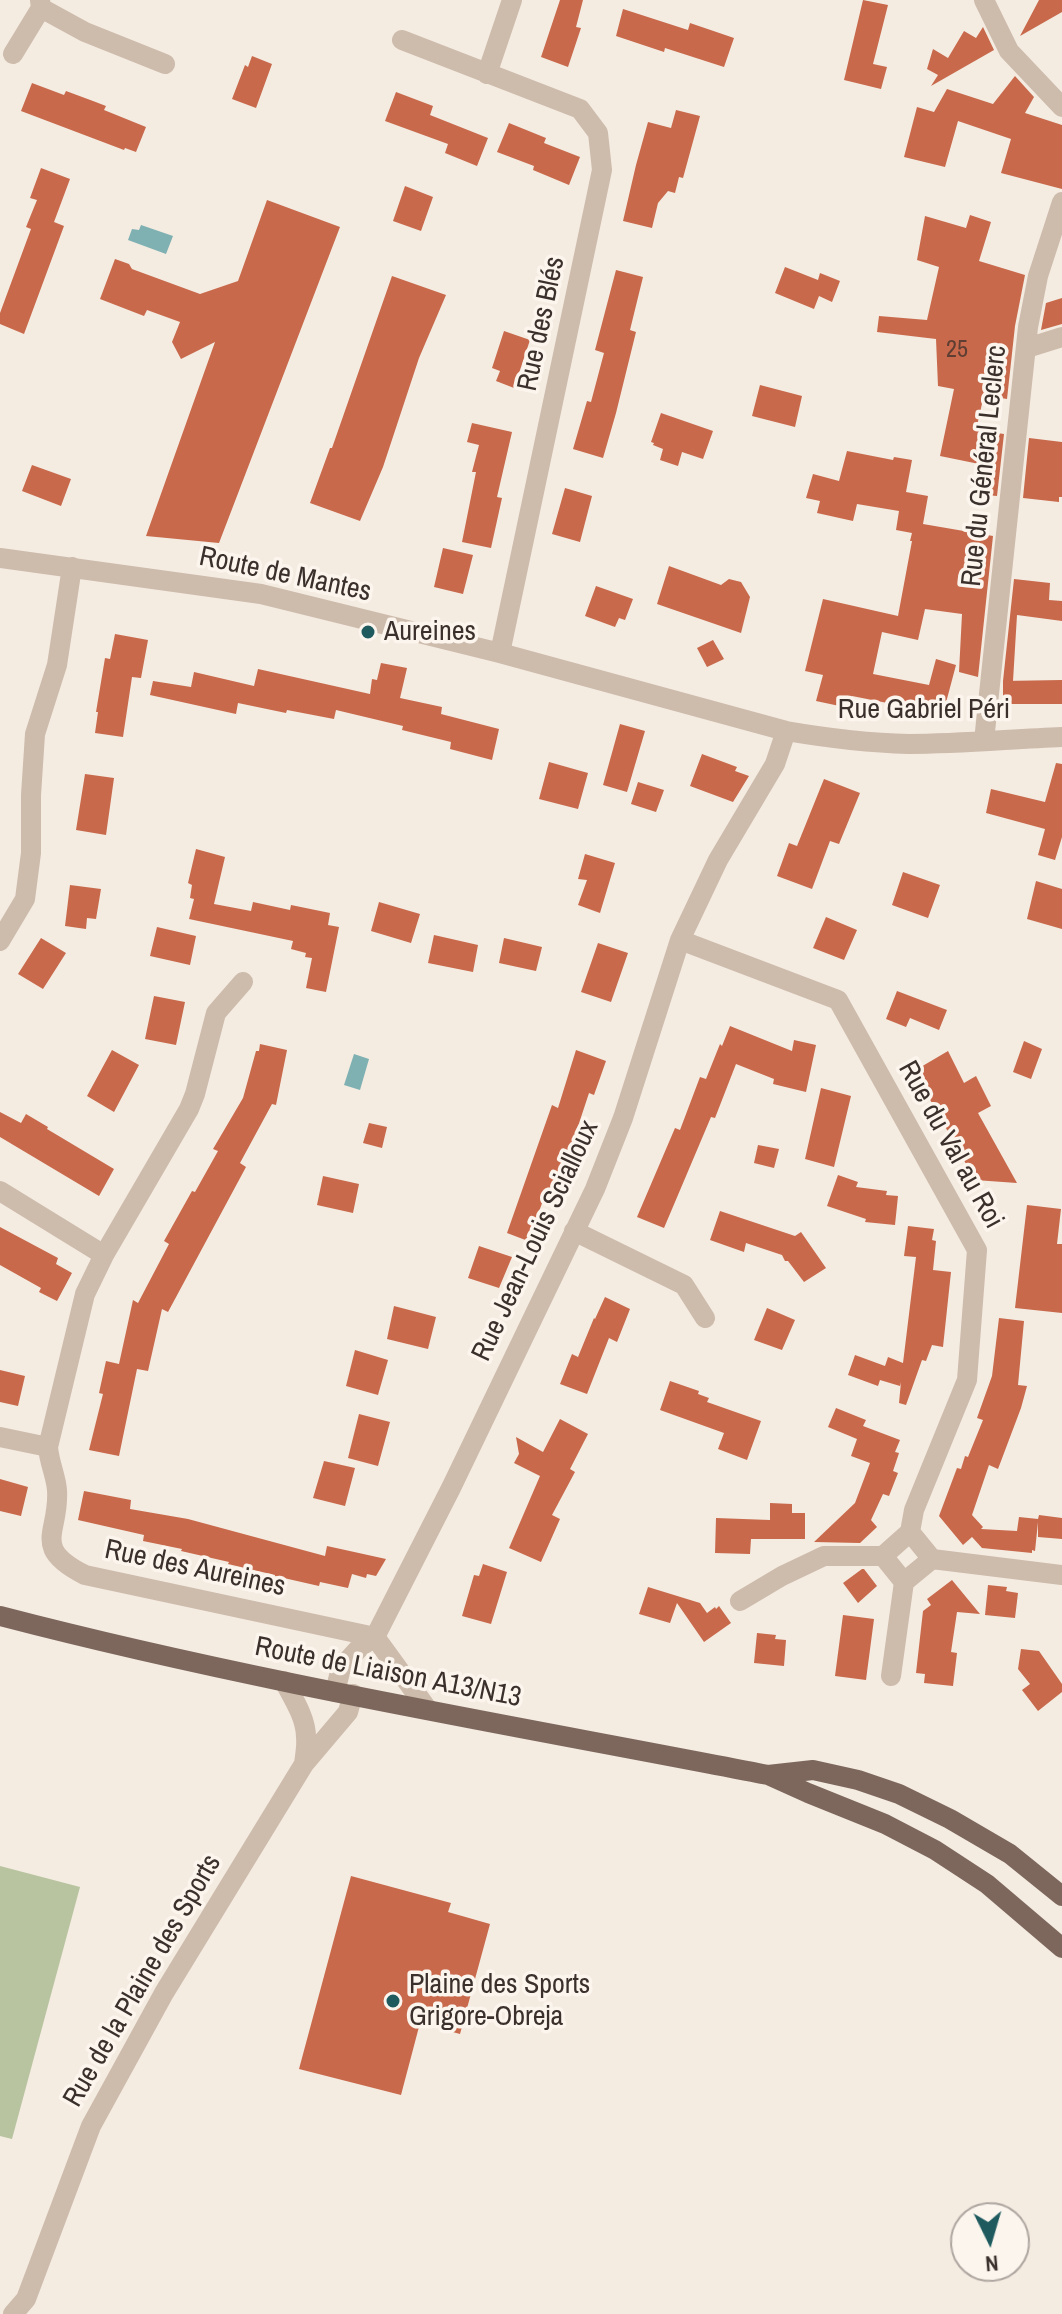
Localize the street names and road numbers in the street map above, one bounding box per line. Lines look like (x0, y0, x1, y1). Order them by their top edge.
street label: Rue des Blés (511, 254, 573, 394)
street label: Rue du Général Leclerc (956, 344, 1014, 588)
street label: Route de Mantes (196, 540, 374, 610)
street label: Rue Gabriel Péri (838, 693, 1010, 727)
street label: Rue du Val au Roi (890, 1056, 1010, 1234)
street label: Rue Jean-Louis Scialloux (465, 1115, 607, 1367)
street label: Rue des Aureines (102, 1533, 288, 1605)
street label: Route de Liaison A13/N13 (252, 1631, 524, 1715)
street label: Rue de la Plaine des Sports (57, 1849, 229, 2113)

